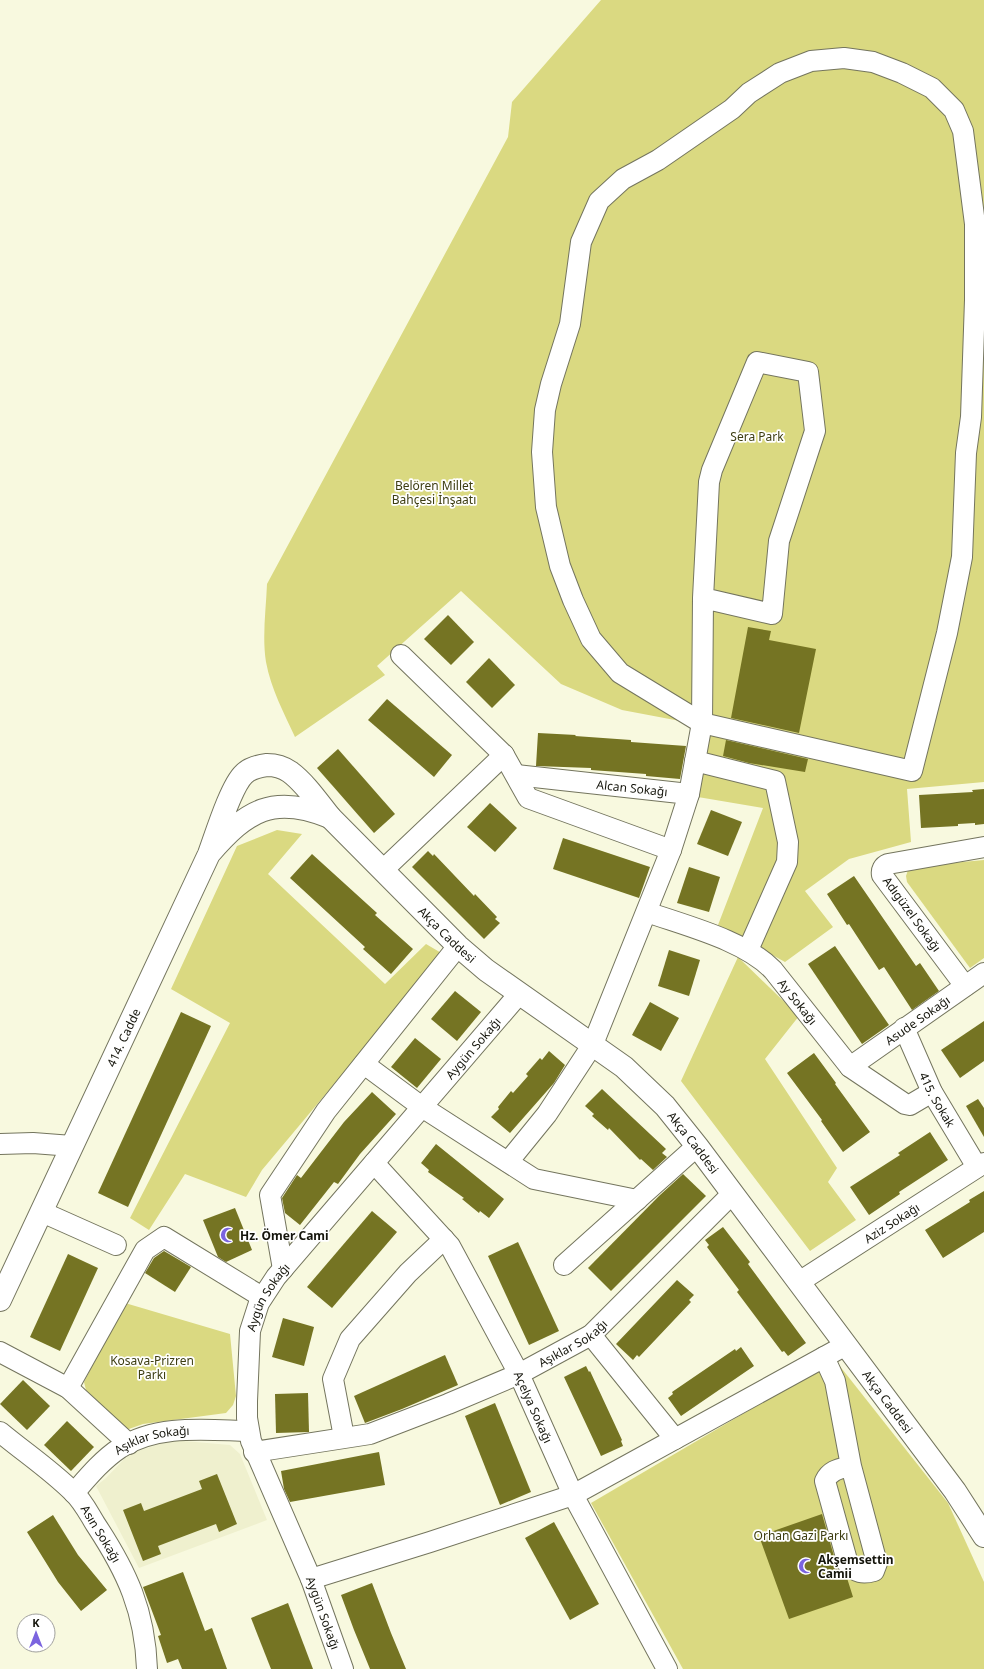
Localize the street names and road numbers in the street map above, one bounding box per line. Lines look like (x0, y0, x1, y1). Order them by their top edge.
street label: Alcan Sokağı (596, 776, 668, 800)
street label: Adıgüzel Sokağı (879, 873, 945, 955)
street label: Akça Caddesi (415, 902, 480, 966)
street label: Ay Sokağı (774, 975, 822, 1028)
street label: Asude Sokağı (881, 991, 953, 1049)
street label: 414. Cadde (102, 1005, 144, 1069)
street label: Aygün Sokağı (441, 1013, 504, 1082)
street label: 415. Sokak (916, 1069, 960, 1131)
street label: Akça Caddesi (664, 1108, 723, 1177)
street label: Aziz Sokağı (861, 1198, 922, 1247)
street label: Aygün Sokağı (242, 1259, 293, 1333)
street label: Aşıklar Sokağı (535, 1315, 611, 1371)
street label: Akça Caddesi (859, 1366, 917, 1436)
street label: Açelya Sokağı (510, 1368, 557, 1445)
street label: Aşıklar Sokağı (110, 1421, 190, 1458)
street label: Asın Sokağı (77, 1502, 125, 1565)
street label: Aygün Sokağı (302, 1574, 344, 1652)

